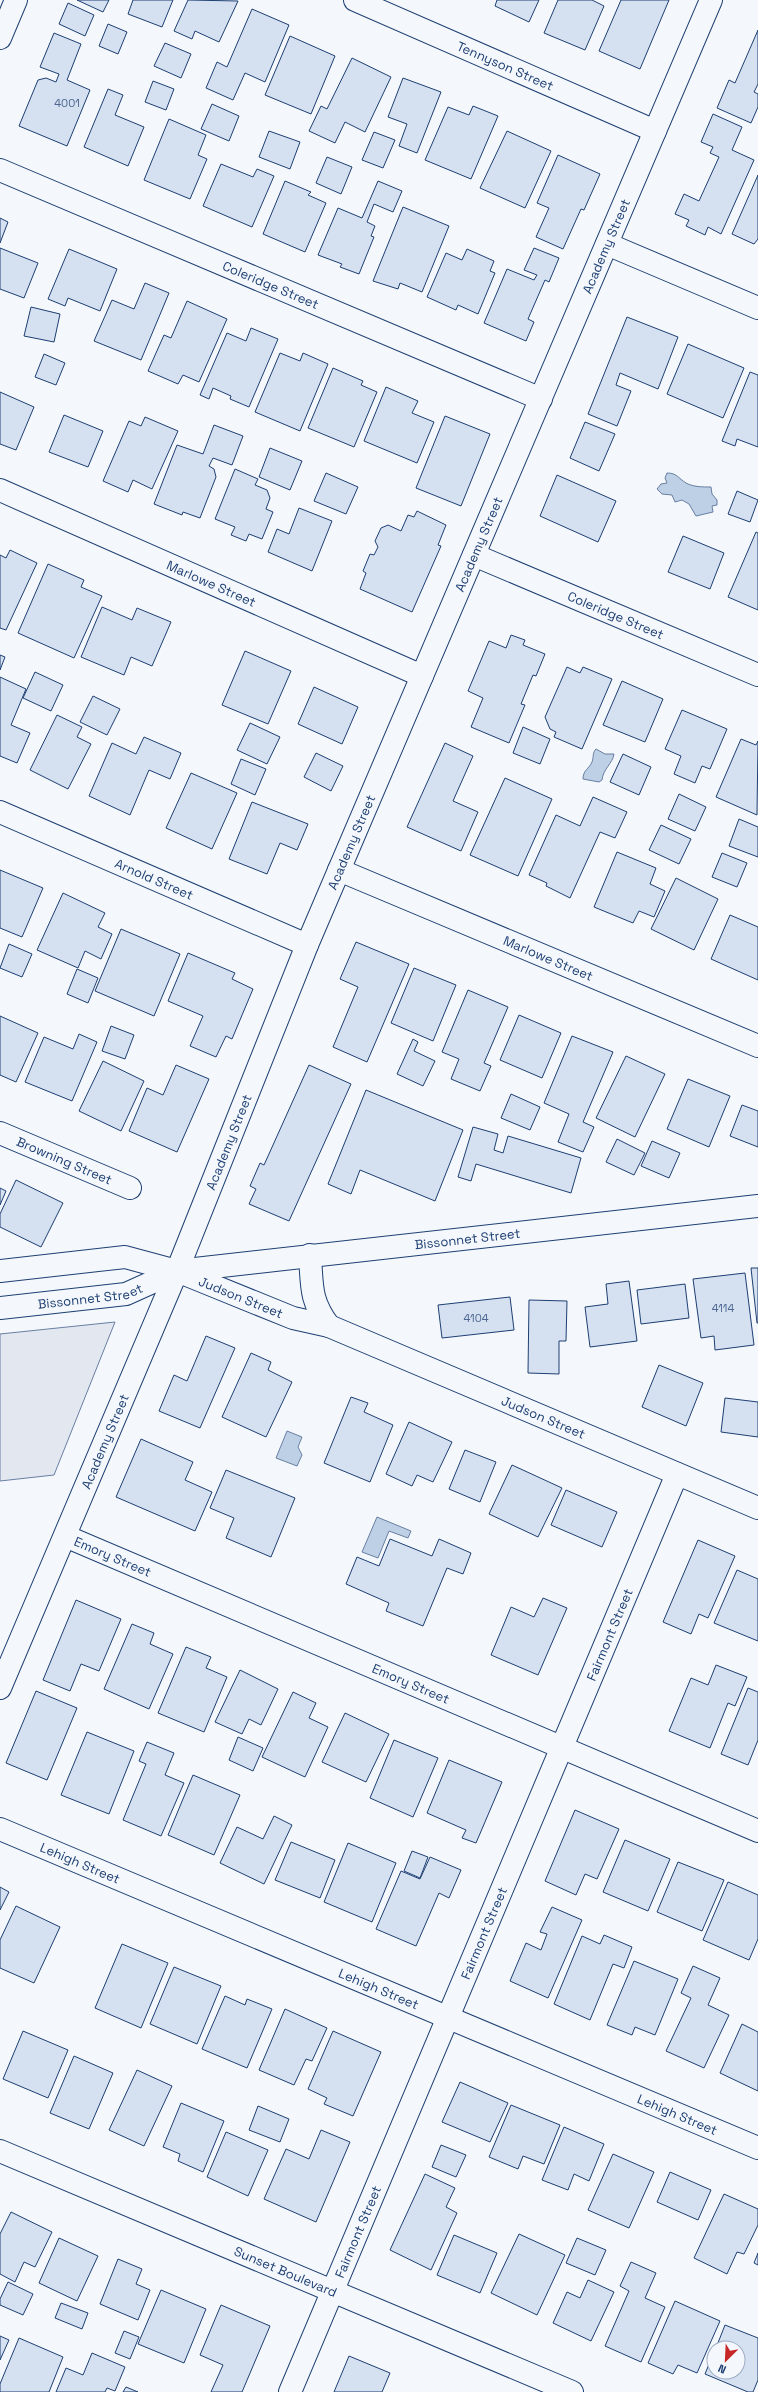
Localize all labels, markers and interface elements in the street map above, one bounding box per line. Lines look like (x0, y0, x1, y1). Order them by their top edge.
street label: Tennyson Street (454, 38, 556, 95)
house number: 4001 (54, 96, 80, 110)
street label: Academy Street (578, 196, 634, 296)
street label: Coleridge Street (220, 257, 321, 313)
street label: Academy Street (451, 494, 507, 594)
street label: Marlowe Street (164, 557, 258, 611)
street label: Coleridge Street (565, 588, 666, 643)
street label: Academy Street (324, 792, 379, 892)
street label: Arnold Street (112, 855, 196, 904)
street label: Marlowe Street (501, 932, 596, 985)
street label: Academy Street (202, 1092, 256, 1192)
street label: Browning Street (14, 1133, 115, 1188)
street label: Bissonnet Street (414, 1225, 521, 1253)
street label: Judson Street (196, 1273, 286, 1322)
street label: Bissonnet Street (37, 1280, 145, 1313)
house number: 4114 (712, 1301, 734, 1315)
house number: 4104 (463, 1311, 489, 1325)
street label: Academy Street (78, 1391, 133, 1492)
street label: Judson Street (499, 1392, 588, 1443)
street label: Emory Street (71, 1533, 154, 1581)
street label: Fairmont Street (583, 1586, 637, 1684)
street label: Emory Street (369, 1660, 452, 1708)
street label: Lehigh Street (37, 1839, 123, 1888)
street label: Fairmont Street (457, 1885, 511, 1982)
street label: Lehigh Street (336, 1964, 421, 2013)
street label: Lehigh Street (635, 2090, 720, 2139)
street label: Fairmont Street (331, 2183, 385, 2281)
street label: Sunset Boulevard (231, 2243, 340, 2301)
north arrow (706, 2340, 746, 2380)
text: N (716, 2361, 728, 2377)

